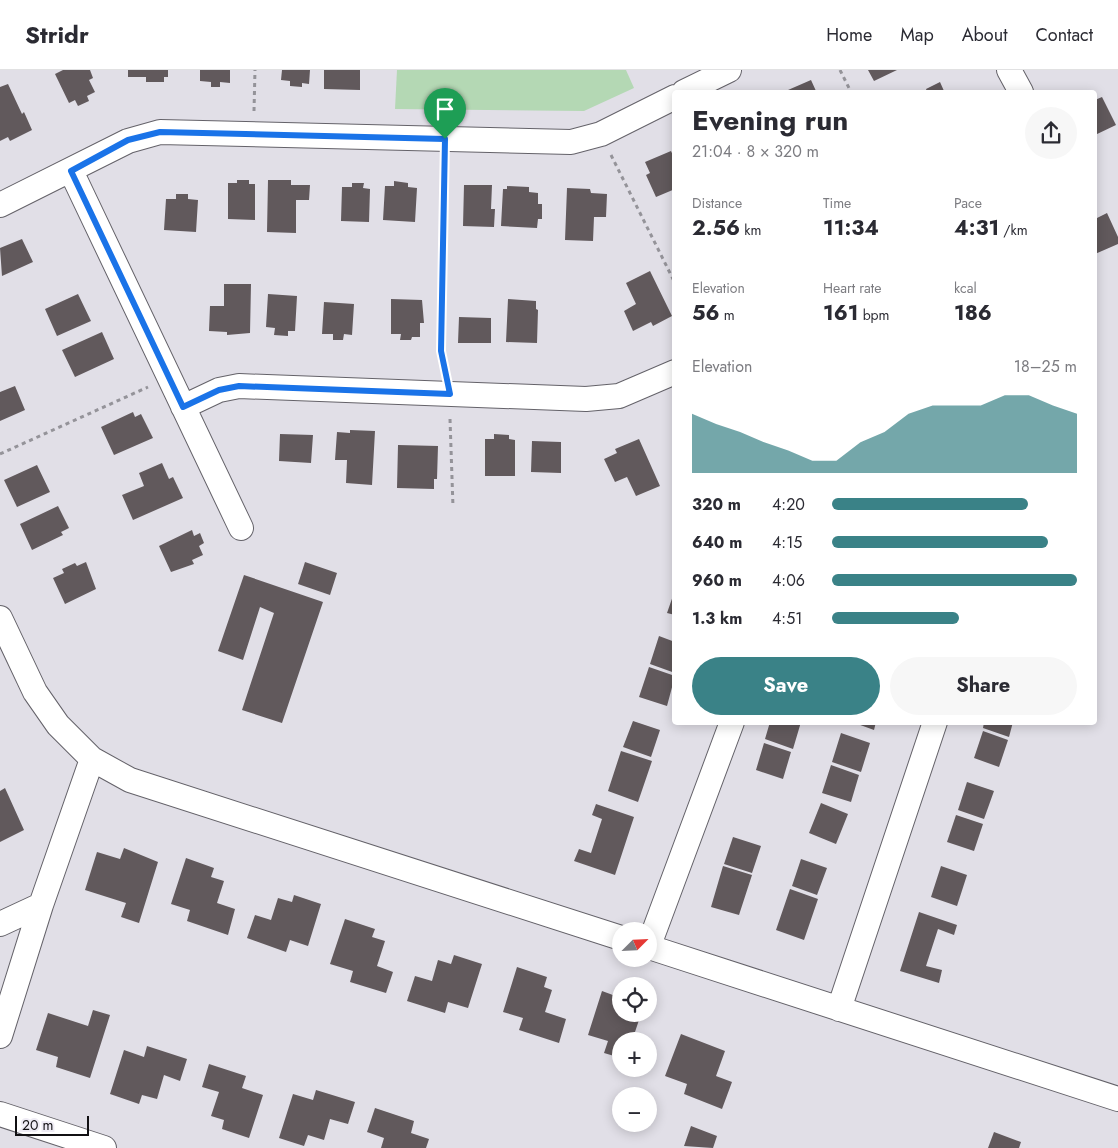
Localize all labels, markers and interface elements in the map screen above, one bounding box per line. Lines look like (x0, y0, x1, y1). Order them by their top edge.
text: Stridr (25, 17, 89, 52)
text: Home (826, 22, 872, 48)
text: Map (900, 22, 934, 48)
text: About (962, 22, 1007, 48)
text: Contact (1035, 22, 1093, 48)
pin (424, 88, 466, 139)
icon: arrive (431, 95, 459, 123)
text: Evening run (692, 100, 848, 141)
button: share (1025, 107, 1077, 159)
text: 21:04 · 8 × 320 m (692, 140, 819, 163)
text: Distance (692, 193, 742, 213)
text: Time (823, 193, 851, 213)
text: Pace (954, 193, 982, 213)
text: 2.56 (692, 213, 740, 243)
text: 11:34 (823, 213, 879, 243)
text: 4:31 (954, 213, 999, 243)
text: km (740, 220, 761, 240)
text: /km (999, 220, 1028, 240)
text: Elevation (692, 278, 745, 298)
text: Heart rate (823, 278, 881, 298)
text: kcal (954, 278, 977, 298)
text: 56 (692, 298, 720, 328)
text: 161 (823, 298, 858, 328)
text: 186 (954, 298, 992, 328)
text: m (720, 305, 735, 325)
text: bpm (858, 305, 890, 325)
text: Elevation (692, 355, 752, 378)
text: 18–25 m (1014, 355, 1077, 378)
text: 320 m (692, 493, 741, 516)
text: 4:20 (772, 493, 805, 516)
text: 640 m (692, 531, 742, 554)
text: 4:15 (772, 531, 802, 554)
text: 960 m (692, 569, 742, 592)
text: 4:06 (772, 569, 805, 592)
text: 1.3 km (692, 607, 742, 630)
text: 4:51 (772, 607, 802, 630)
button: Save (692, 657, 880, 715)
button: Share (890, 657, 1077, 715)
north arrow (612, 922, 658, 968)
map controls (612, 922, 657, 1132)
button: locate (612, 977, 657, 1022)
button: + (612, 1032, 657, 1077)
button: − (612, 1087, 657, 1132)
scale bar (15, 1113, 89, 1136)
text: 20 m (22, 1115, 54, 1135)

